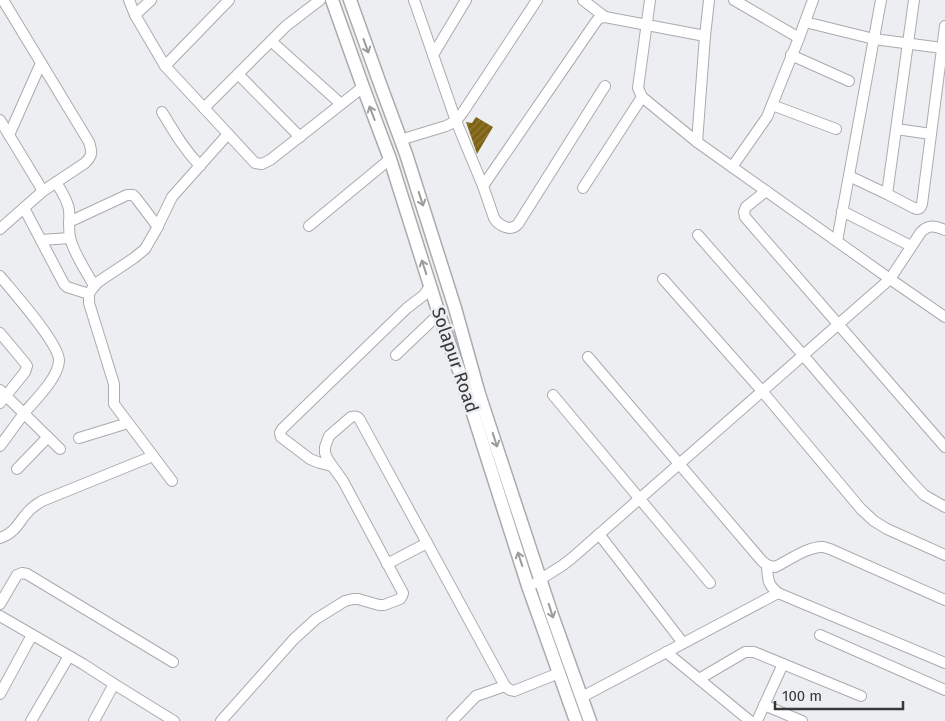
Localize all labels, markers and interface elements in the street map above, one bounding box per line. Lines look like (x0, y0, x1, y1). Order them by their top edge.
one-way arrow (362, 38, 371, 53)
one-way arrow (367, 105, 376, 120)
one-way arrow (416, 191, 426, 207)
one-way arrow (419, 259, 428, 275)
street label: Solapur Road (427, 305, 483, 415)
one-way arrow (491, 432, 500, 448)
one-way arrow (515, 552, 524, 568)
one-way arrow (547, 603, 557, 619)
scale bar (775, 678, 902, 710)
text: 100 m (782, 687, 822, 705)

